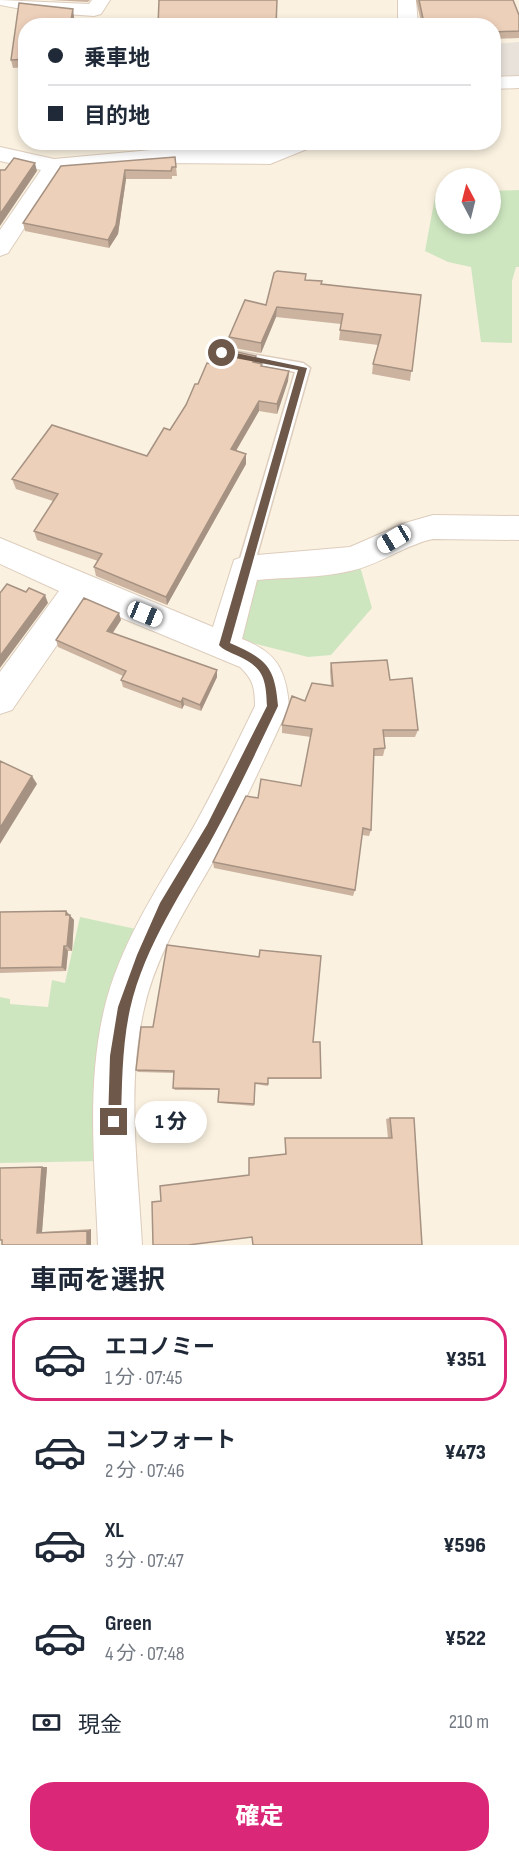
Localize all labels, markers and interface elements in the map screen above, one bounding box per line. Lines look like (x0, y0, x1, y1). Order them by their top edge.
text: 乗車地 (84, 45, 150, 72)
text: 目的地 (84, 103, 150, 130)
north arrow (435, 168, 501, 234)
map controls (435, 168, 501, 234)
route start (208, 339, 235, 366)
car (374, 522, 414, 556)
car (125, 599, 165, 629)
callout: 1 分 (135, 1101, 207, 1143)
route end (100, 1108, 127, 1135)
text: 1 分 (155, 1110, 187, 1134)
text: 車両を選択 (30, 1265, 165, 1297)
icon: car (33, 1332, 87, 1386)
text: エコノミー (105, 1334, 215, 1361)
text: ¥351 (445, 1346, 486, 1373)
text: 1 分 · 07:45 (105, 1366, 182, 1390)
icon: car (33, 1425, 87, 1479)
text: コンフォート (105, 1427, 236, 1454)
text: ¥473 (444, 1439, 486, 1466)
text: 2 分 · 07:46 (105, 1459, 184, 1483)
text: XL (105, 1517, 124, 1544)
icon: car (33, 1518, 87, 1572)
text: ¥596 (443, 1532, 486, 1559)
text: 3 分 · 07:47 (105, 1549, 184, 1573)
text: Green (105, 1610, 152, 1637)
icon: car (33, 1611, 87, 1665)
text: ¥522 (445, 1625, 486, 1652)
text: 4 分 · 07:48 (105, 1642, 185, 1666)
icon: cash (30, 1706, 63, 1739)
text: 210 m (449, 1710, 489, 1734)
text: 現金 (78, 1712, 122, 1739)
button: 確定 (30, 1782, 489, 1851)

